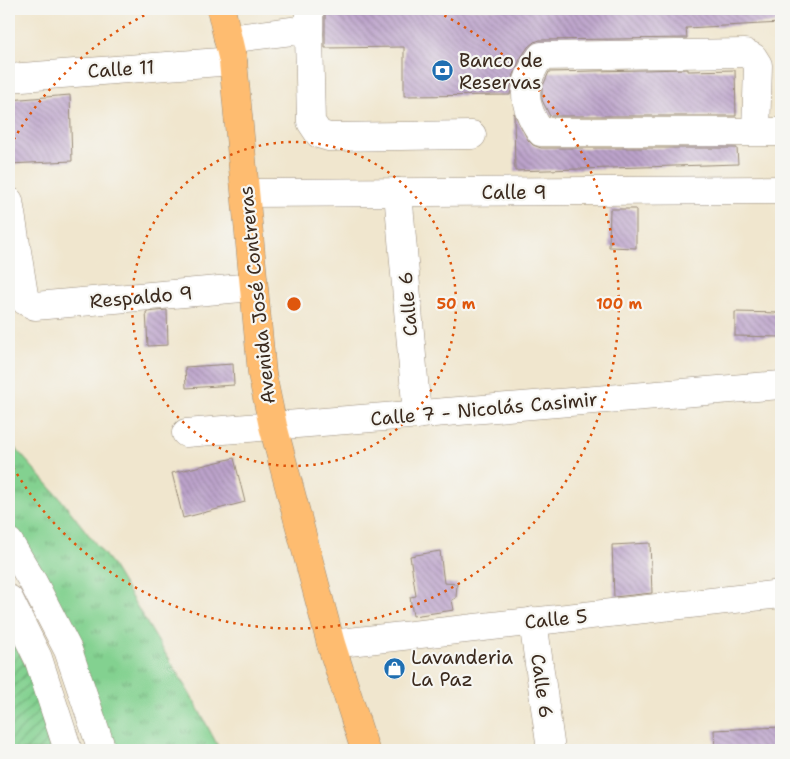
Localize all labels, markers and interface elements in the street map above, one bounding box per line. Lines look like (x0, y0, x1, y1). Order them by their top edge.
place label: Banco de Reservas (459, 48, 543, 95)
street label: Calle 11 (87, 54, 155, 84)
bank icon: Banco de Reservas (431, 59, 455, 83)
street label: Calle 9 (482, 180, 546, 205)
street label: Avenida José Contreras (233, 185, 281, 405)
street label: Calle 6 (393, 271, 423, 337)
street label: Respaldo 9 (89, 280, 193, 314)
text: 50 m (437, 294, 476, 314)
text: 100 m (596, 294, 642, 314)
centre of rings (285, 295, 303, 313)
street label: Calle 7 - Nicolás Casimir (369, 387, 599, 431)
street label: Calle 5 (523, 603, 589, 635)
place label: Lavanderia La Paz (411, 645, 513, 692)
street label: Calle 6 (525, 652, 559, 720)
shop icon: Lavanderia La Paz (383, 656, 407, 680)

